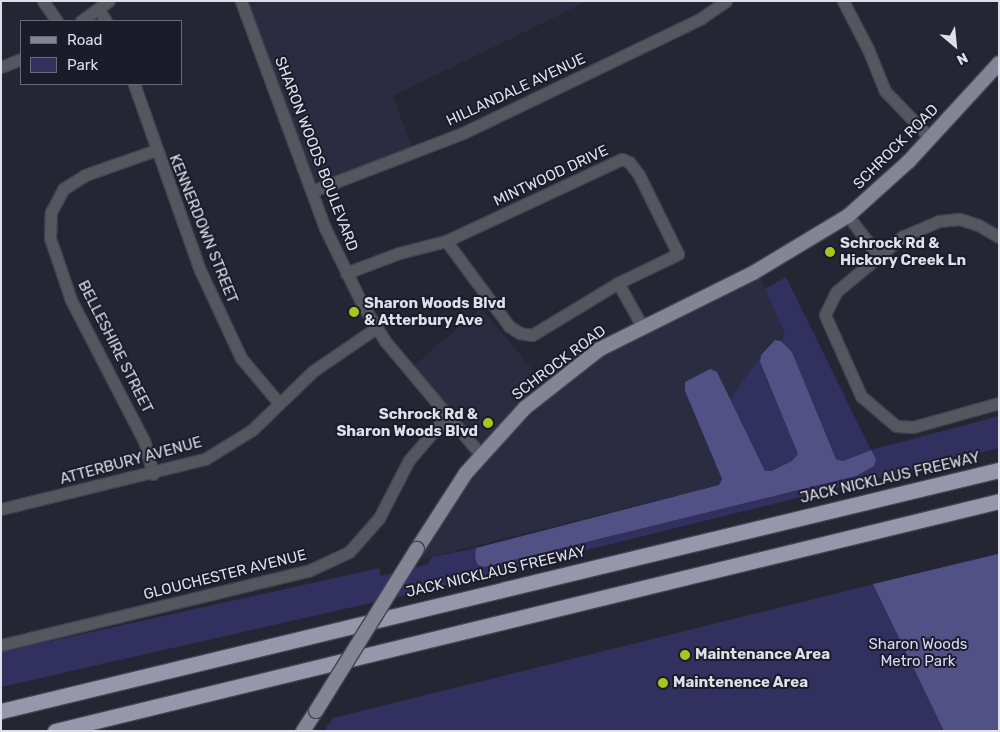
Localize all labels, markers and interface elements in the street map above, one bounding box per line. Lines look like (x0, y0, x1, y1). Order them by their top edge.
legend (20, 20, 182, 85)
north arrow (930, 20, 980, 70)
text: Road (67, 31, 103, 49)
text: N (954, 49, 971, 69)
street label: HILLANDALE AVENUE (443, 50, 589, 130)
street label: SHARON WOODS BOULEVARD (270, 54, 362, 254)
text: Park (67, 56, 98, 74)
street label: SCHROCK ROAD (850, 101, 942, 193)
street label: MINTWOOD DRIVE (491, 142, 611, 210)
street label: KENNERDOWN STREET (165, 152, 241, 306)
place label: Schrock Rd & Hickory Creek Ln (840, 234, 967, 269)
marker: Schrock Rd & Hickory Creek Ln (824, 246, 836, 258)
street label: BELLESHIRE STREET (74, 278, 156, 416)
place label: Sharon Woods Blvd & Atterbury Ave (364, 294, 506, 329)
marker: Sharon Woods Blvd & Atterbury Ave (348, 306, 360, 318)
street label: SCHROCK ROAD (509, 322, 609, 404)
place label: Schrock Rd & Sharon Woods Blvd (336, 405, 478, 440)
marker: Schrock Rd & Sharon Woods Blvd (482, 417, 494, 429)
street label: ATTERBURY AVENUE (58, 433, 204, 489)
street label: JACK NICKLAUS FREEWAY (798, 449, 982, 507)
street label: JACK NICKLAUS FREEWAY (404, 543, 588, 601)
street label: GLOUCHESTER AVENUE (141, 546, 309, 604)
park label: Sharon Woods Metro Park (868, 635, 968, 670)
place label: Maintenance Area (695, 646, 830, 664)
marker: Maintenance Area (679, 649, 691, 661)
place label: Maintenence Area (673, 674, 808, 692)
marker: Maintenence Area (657, 677, 669, 689)

